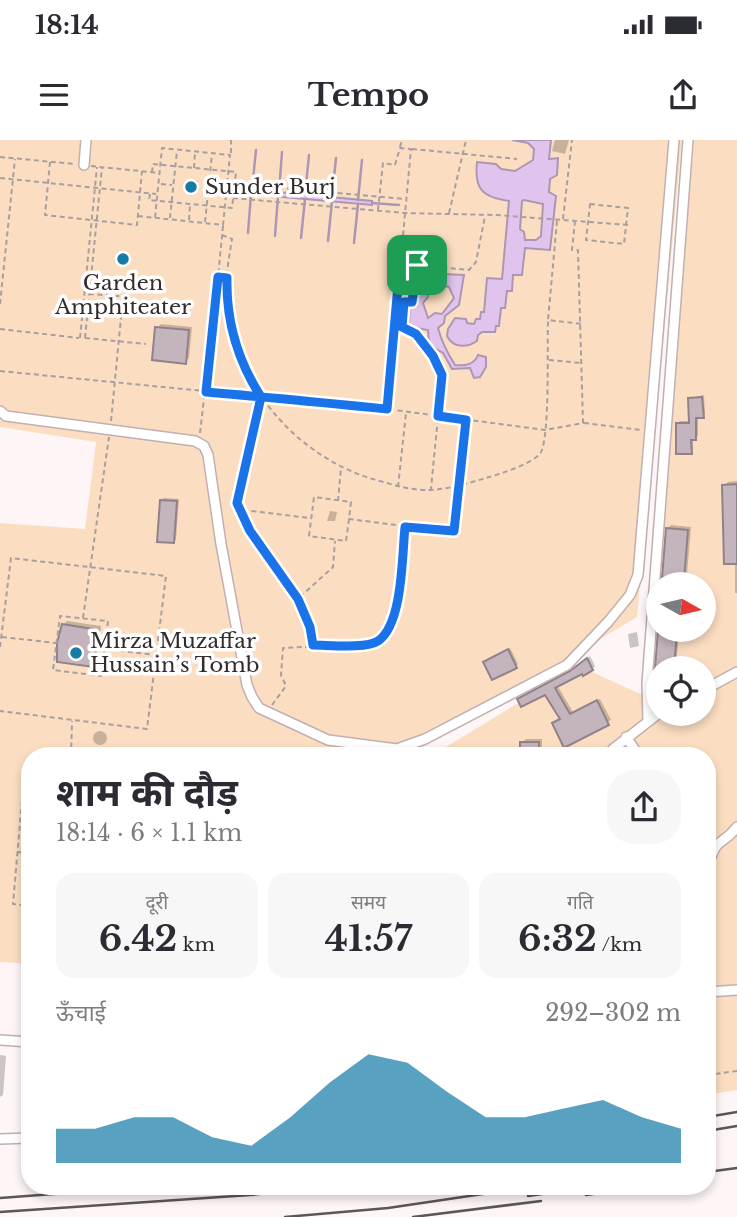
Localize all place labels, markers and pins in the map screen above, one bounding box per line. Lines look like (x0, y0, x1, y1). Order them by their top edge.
place label: Sunder Burj (205, 174, 335, 200)
marker: Sunder Burj (183, 179, 199, 195)
pin (387, 235, 447, 295)
marker: Garden Amphiteater (115, 251, 131, 267)
place label: Garden Amphiteater (54, 270, 191, 320)
place label: Mirza Muzaffar Hussain’s Tomb (90, 628, 259, 678)
marker: Mirza Muzaffar Hussain’s Tomb (68, 645, 84, 661)

